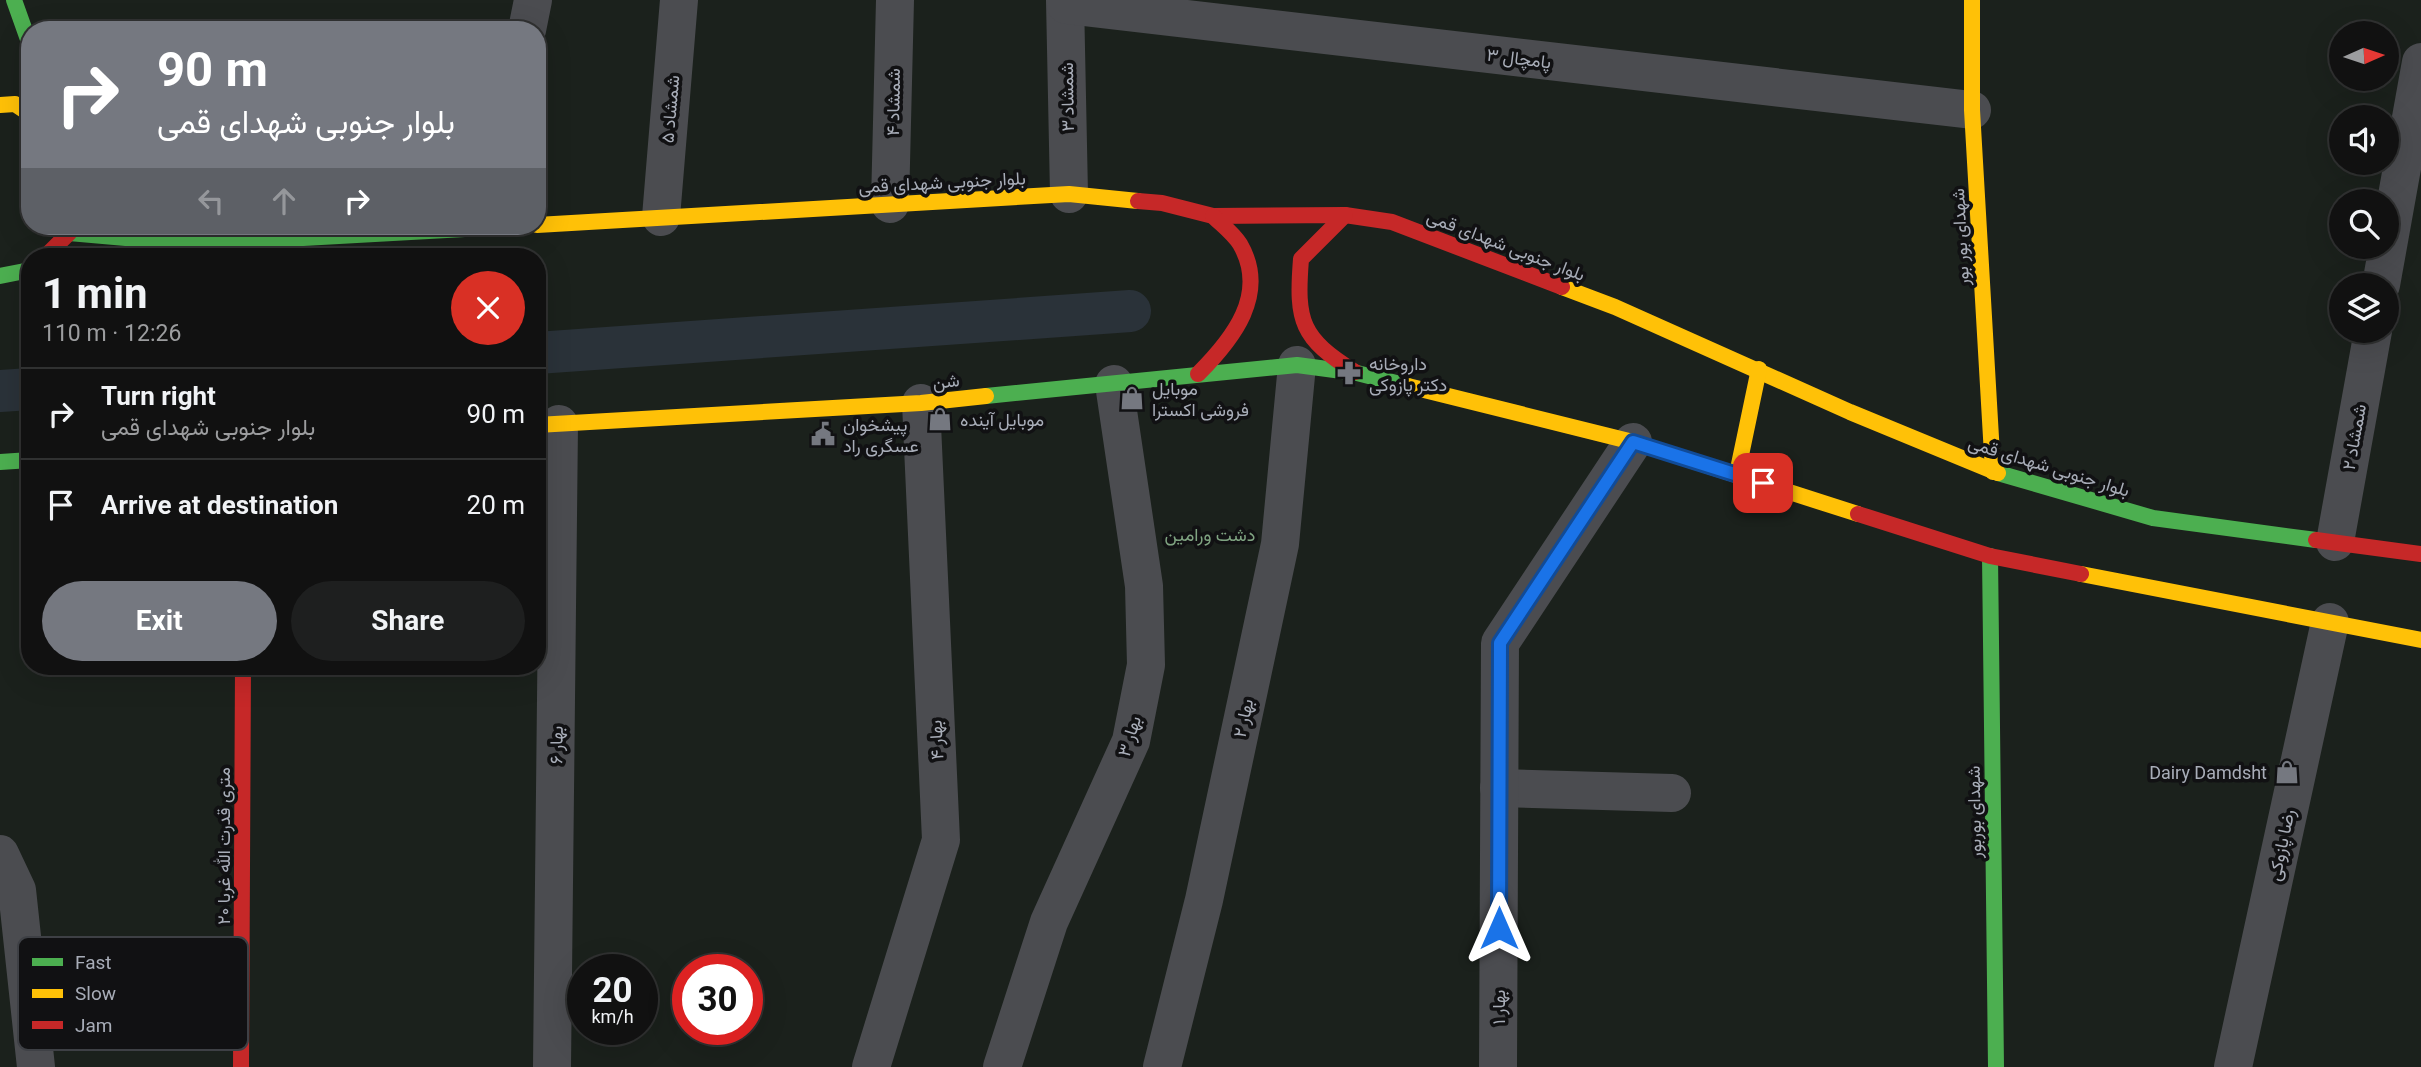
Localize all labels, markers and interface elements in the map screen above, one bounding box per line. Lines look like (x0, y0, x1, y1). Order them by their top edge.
north arrow (2329, 21, 2399, 91)
map controls (2329, 21, 2399, 343)
text: 90 m (157, 41, 268, 98)
street label: پامچال ۳ (1485, 44, 1552, 74)
icon: right (42, 49, 133, 140)
street label: شمشاد ۳ (1056, 62, 1078, 132)
street label: شمشاد ۴ (882, 68, 904, 136)
street label: شمشاد ۵ (657, 74, 683, 144)
text: بلوار جنوبی شهدای قمی (157, 103, 455, 141)
button: sound (2329, 105, 2399, 175)
street label: بلوار جنوبی شهدای قمی (858, 167, 1026, 198)
icon: left (192, 182, 230, 220)
icon: ahead (265, 182, 303, 220)
icon: right (338, 182, 376, 220)
street label: شهدای بور بور (1947, 188, 1974, 287)
button: search (2329, 189, 2399, 259)
street label: بلوار جنوبی شهدای قمی (1424, 205, 1588, 286)
text: 1 min (42, 269, 148, 318)
button: close (451, 271, 525, 345)
button: layers (2329, 273, 2399, 343)
text: 110 m · 12:26 (42, 320, 181, 347)
place label: داروخانه دکتر پازوکی (1369, 353, 1447, 397)
pharmacy icon: داروخانه دکتر پازوکی (1335, 359, 1363, 387)
street label: شن (931, 369, 961, 394)
place label: موبایل فروشی اکسترا (1152, 378, 1249, 421)
text: Turn right (101, 381, 216, 411)
shop icon: موبایل فروشی اکسترا (1118, 384, 1146, 412)
icon: right (42, 395, 80, 433)
text: 90 m (467, 399, 525, 429)
street label: شمشاد ۲ (2338, 402, 2370, 472)
shop icon: موبایل آینده (926, 405, 954, 433)
place label: موبایل آینده (960, 409, 1044, 431)
text: بلوار جنوبی شهدای قمی (101, 414, 315, 441)
place label: پیشخوان عسگری راد (843, 414, 919, 457)
public building icon: پیشخوان عسگری راد (809, 420, 837, 448)
street label: بلوار جنوبی شهدای قمی (1965, 431, 2132, 502)
pin (1733, 453, 1793, 513)
icon: arrive (1744, 464, 1782, 502)
icon: arrive (42, 486, 80, 524)
text: Arrive at destination (101, 490, 338, 520)
text: 20 m (467, 490, 525, 520)
park label: دشت ورامین (1165, 524, 1255, 546)
button: Exit (42, 581, 277, 661)
button: Share (291, 581, 525, 661)
street label: بهار ۲ (1229, 697, 1258, 739)
street label: بهار ۳ (1113, 713, 1146, 759)
street label: بهار ۴ (924, 719, 949, 760)
street label: بهار ۶ (545, 726, 568, 764)
shop icon: Dairy Damdsht (2273, 758, 2301, 786)
place label: Dairy Damdsht (2149, 762, 2267, 783)
street label: شهدای بوربور (1963, 766, 1986, 859)
street label: ۲۰ متری قدرت الله غربا (213, 767, 235, 925)
street label: رضا پازوکی (2263, 807, 2301, 883)
position arrow (1462, 891, 1536, 965)
legend (18, 937, 248, 1050)
text: Fast (75, 951, 112, 974)
speed limit sign: 30 (672, 954, 763, 1045)
text: 20 (592, 970, 633, 1011)
text: Slow (75, 982, 116, 1005)
street label: بهار ۱ (1488, 990, 1510, 1024)
text: km/h (591, 1006, 634, 1027)
text: Jam (75, 1014, 112, 1037)

